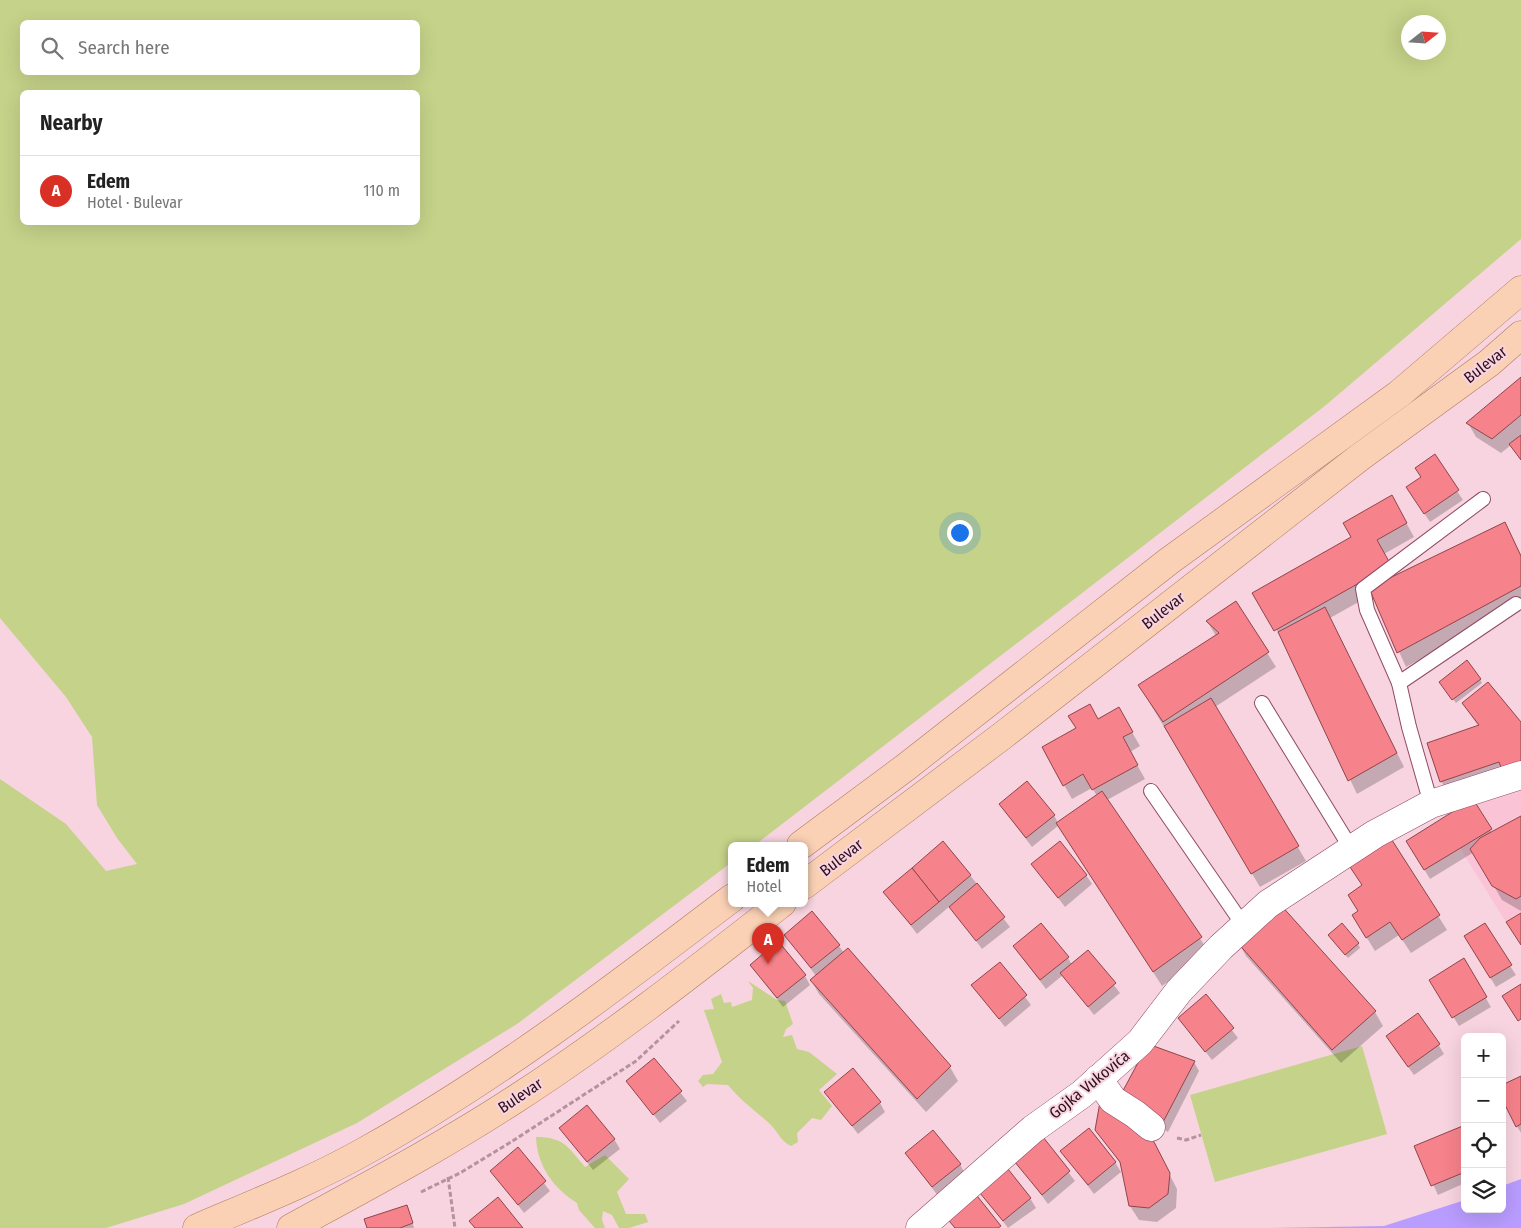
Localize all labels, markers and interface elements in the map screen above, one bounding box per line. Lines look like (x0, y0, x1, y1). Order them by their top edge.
north arrow (1401, 15, 1446, 60)
search box (20, 20, 420, 75)
icon: search (38, 34, 66, 62)
text: Search here (78, 36, 170, 59)
text: Nearby (40, 110, 102, 136)
text: Edem (87, 170, 130, 193)
text: A (52, 181, 60, 200)
text: 110 m (363, 181, 400, 200)
text: Hotel · Bulevar (87, 193, 183, 212)
street label: Bulevar (1460, 341, 1511, 387)
your location (947, 520, 973, 546)
street label: Bulevar (1138, 587, 1189, 633)
street label: Bulevar (816, 834, 867, 880)
popup (728, 842, 808, 907)
text: Edem (746, 854, 790, 877)
text: Hotel (746, 877, 782, 896)
pin: A (752, 923, 784, 964)
map controls (1461, 1033, 1506, 1213)
button: + (1461, 1033, 1506, 1078)
street label: Gojka Vukovića (1045, 1046, 1133, 1123)
street label: Bulevar (494, 1073, 546, 1117)
button: − (1461, 1078, 1506, 1123)
button: locate (1461, 1123, 1506, 1168)
button: layers (1461, 1168, 1506, 1213)

